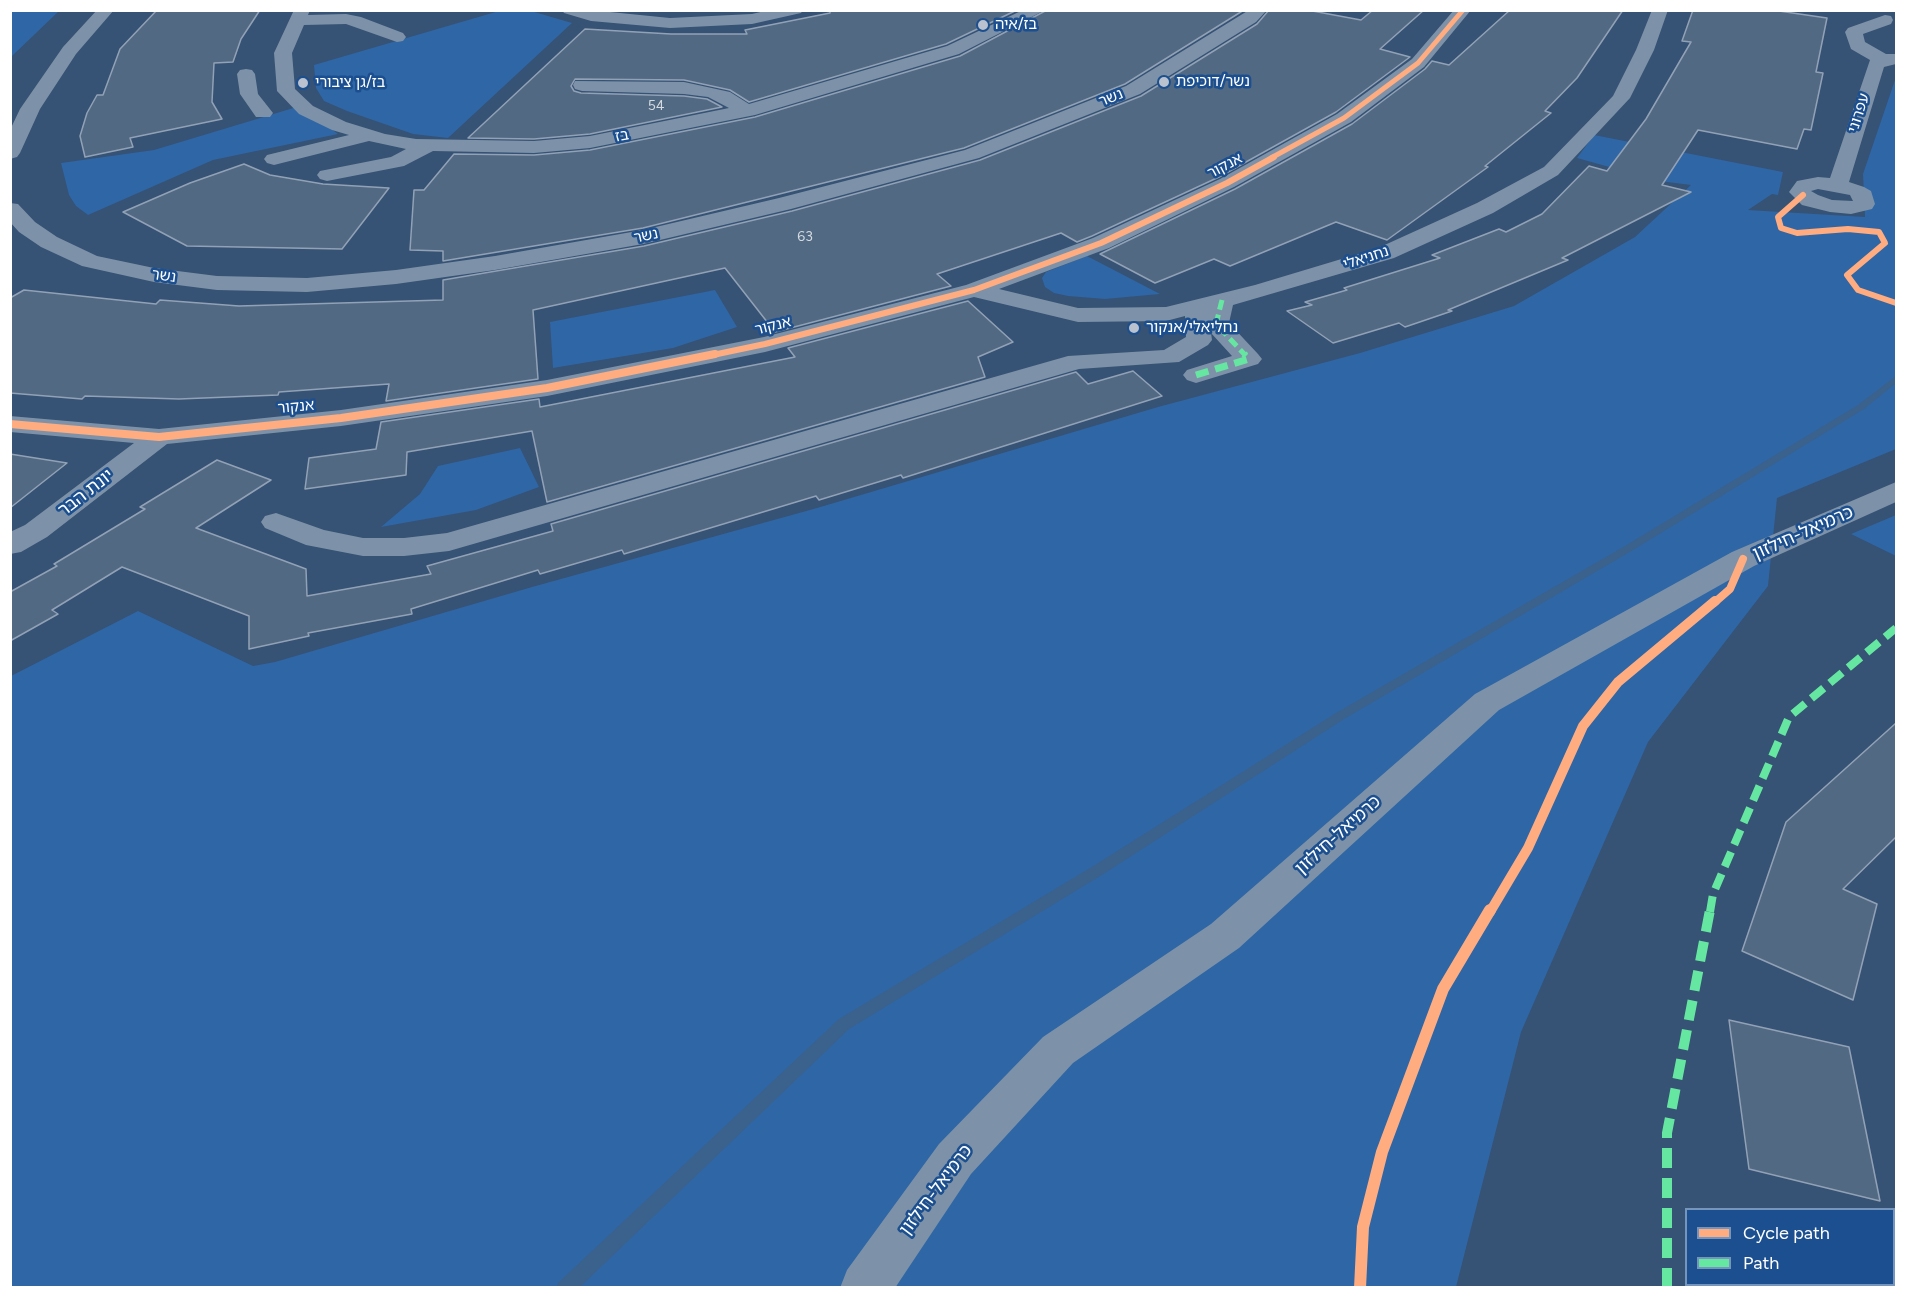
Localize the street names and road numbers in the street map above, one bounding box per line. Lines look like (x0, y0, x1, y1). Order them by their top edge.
street label: נשר (1096, 85, 1126, 111)
street label: עפרוני (1844, 91, 1874, 135)
street label: בז (614, 126, 630, 146)
street label: אנקור (1205, 149, 1245, 183)
street label: נשר (632, 225, 660, 247)
street label: נחניאלי (1341, 242, 1391, 274)
street label: נשר (151, 265, 177, 287)
street label: אנקור (753, 313, 793, 339)
street label: אנקור (277, 396, 315, 418)
street label: יונת הבר (54, 465, 118, 521)
street label: כרמיאל-חילזון (1749, 501, 1857, 565)
street label: כרמיאל-חילזון (1291, 791, 1385, 879)
street label: כרמיאל-חילזון (895, 1140, 977, 1240)

